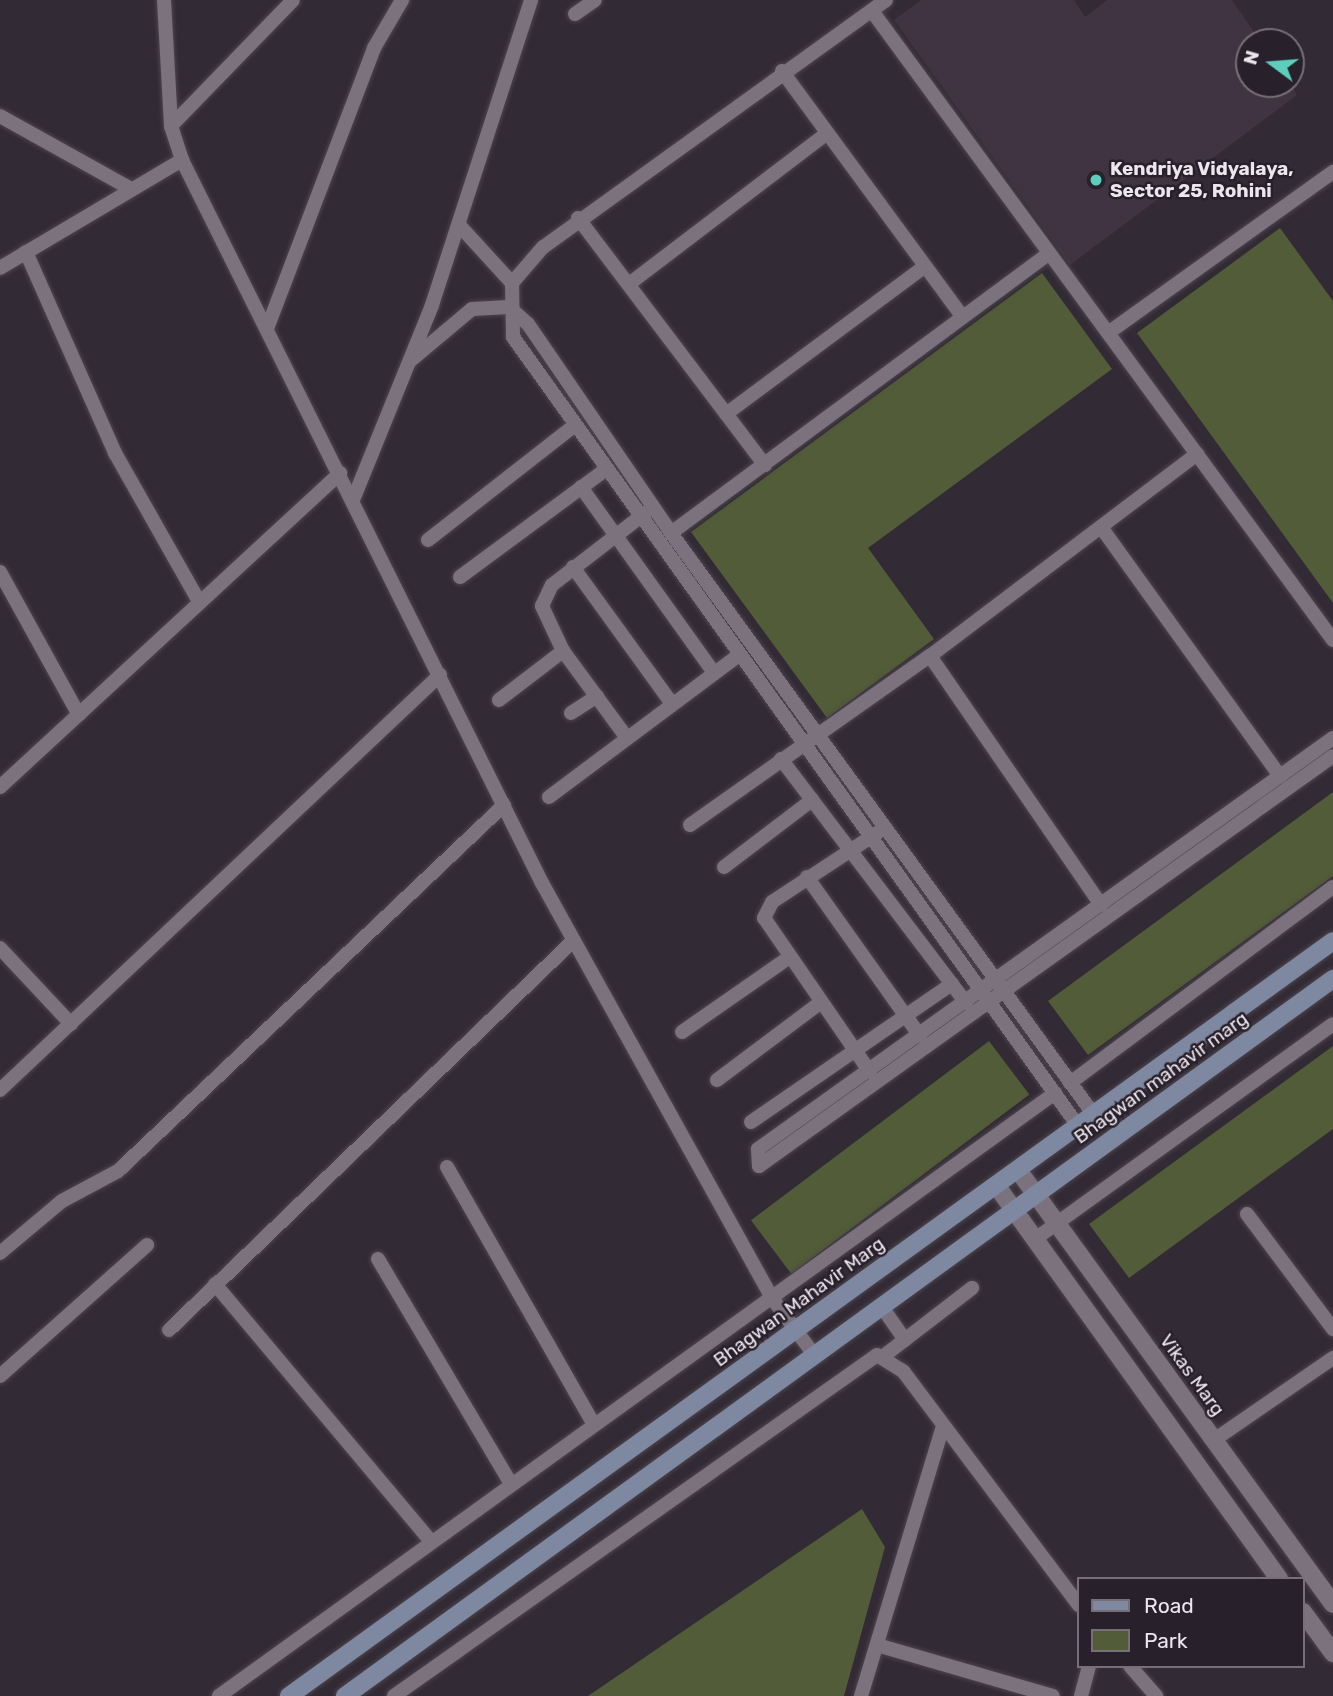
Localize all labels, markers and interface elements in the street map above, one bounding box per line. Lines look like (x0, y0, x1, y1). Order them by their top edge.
north arrow (1235, 28, 1305, 98)
text: N (1238, 48, 1264, 67)
place label: Kendriya Vidyalaya, Sector 25, Rohini (1110, 158, 1294, 202)
marker: Kendriya Vidyalaya, Sector 25, Rohini (1088, 172, 1104, 188)
street label: Bhagwan mahavir marg (1069, 1007, 1253, 1149)
street label: Bhagwan Mahavir Marg (709, 1232, 889, 1372)
street label: Vikas Marg (1155, 1330, 1229, 1420)
legend (1078, 1577, 1305, 1668)
text: Road (1144, 1593, 1194, 1618)
text: Park (1144, 1628, 1188, 1653)

